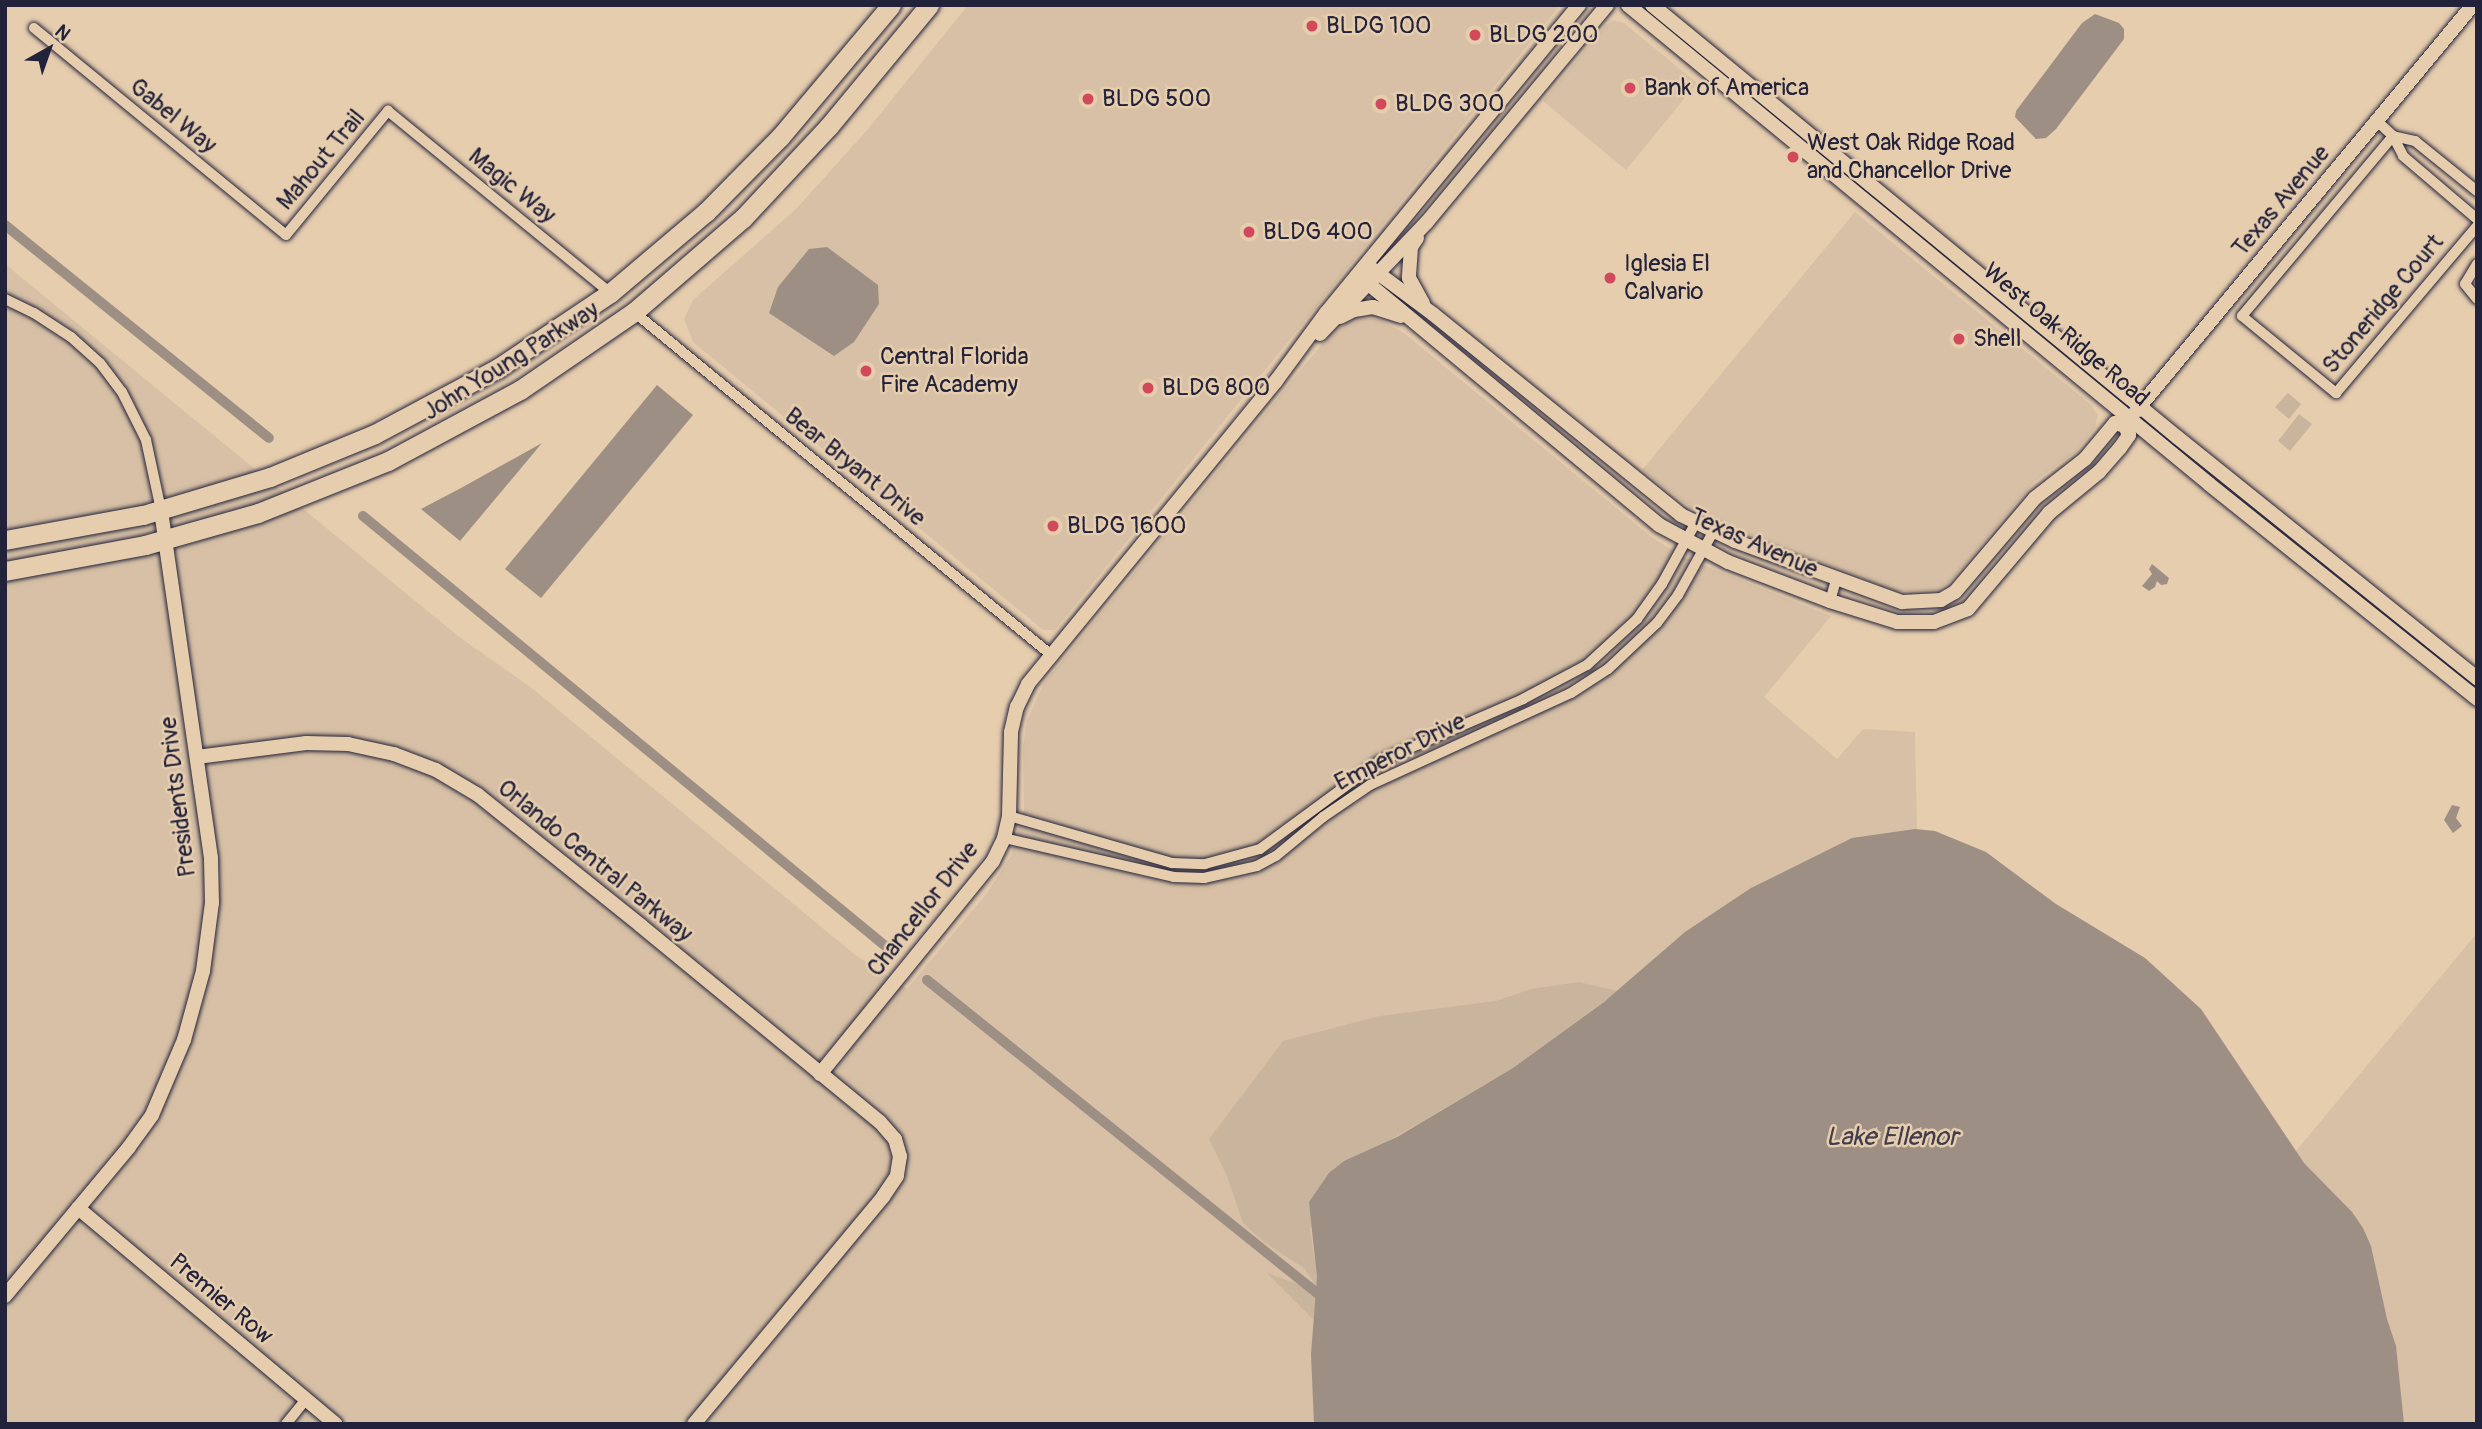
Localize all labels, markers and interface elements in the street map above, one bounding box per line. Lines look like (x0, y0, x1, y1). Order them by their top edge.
place label: BLDG 100 (1326, 12, 1431, 40)
north arrow (14, 14, 84, 84)
marker: BLDG 100 (1304, 18, 1320, 34)
text: N (50, 20, 75, 46)
place label: BLDG 200 (1489, 21, 1598, 49)
marker: BLDG 200 (1467, 27, 1483, 43)
street label: Gabel Way (124, 72, 222, 160)
place label: Bank of America (1644, 74, 1809, 102)
marker: Bank of America (1622, 80, 1638, 96)
place label: BLDG 500 (1102, 85, 1211, 113)
place label: BLDG 300 (1395, 90, 1504, 118)
marker: BLDG 500 (1080, 91, 1096, 107)
marker: BLDG 300 (1373, 96, 1389, 112)
street label: Mahout Trail (271, 104, 371, 216)
place label: West Oak Ridge Road and Chancellor Drive (1807, 129, 2015, 185)
street label: Texas Avenue (2226, 139, 2336, 263)
street label: Magic Way (462, 142, 562, 230)
marker: West Oak Ridge Road and Chancellor Drive (1785, 149, 1801, 165)
place label: BLDG 400 (1263, 218, 1373, 246)
marker: BLDG 400 (1241, 224, 1257, 240)
street label: Stoneridge Court (2316, 228, 2450, 380)
place label: Iglesia El Calvario (1624, 250, 1710, 306)
street label: West Oak Ridge Road (1977, 257, 2155, 413)
marker: Iglesia El Calvario (1602, 270, 1618, 286)
street label: John Young Parkway (418, 295, 604, 427)
place label: Shell (1973, 325, 2022, 353)
marker: Shell (1951, 331, 1967, 347)
place label: Central Florida Fire Academy (880, 343, 1029, 399)
marker: Central Florida Fire Academy (858, 363, 874, 379)
place label: BLDG 800 (1162, 374, 1270, 402)
marker: BLDG 800 (1140, 380, 1156, 396)
street label: Bear Bryant Drive (779, 401, 931, 533)
street label: Texas Avenue (1686, 502, 1822, 584)
place label: BLDG 1600 (1067, 512, 1186, 540)
marker: BLDG 1600 (1045, 518, 1061, 534)
street label: Emperor Drive (1330, 707, 1470, 797)
street label: Presidents Drive (154, 715, 202, 879)
street label: Orlando Central Parkway (492, 774, 698, 948)
street label: Chancellor Drive (861, 836, 985, 982)
water label: Lake Ellenor (1826, 1122, 1958, 1154)
street label: Premier Row (163, 1247, 279, 1351)

